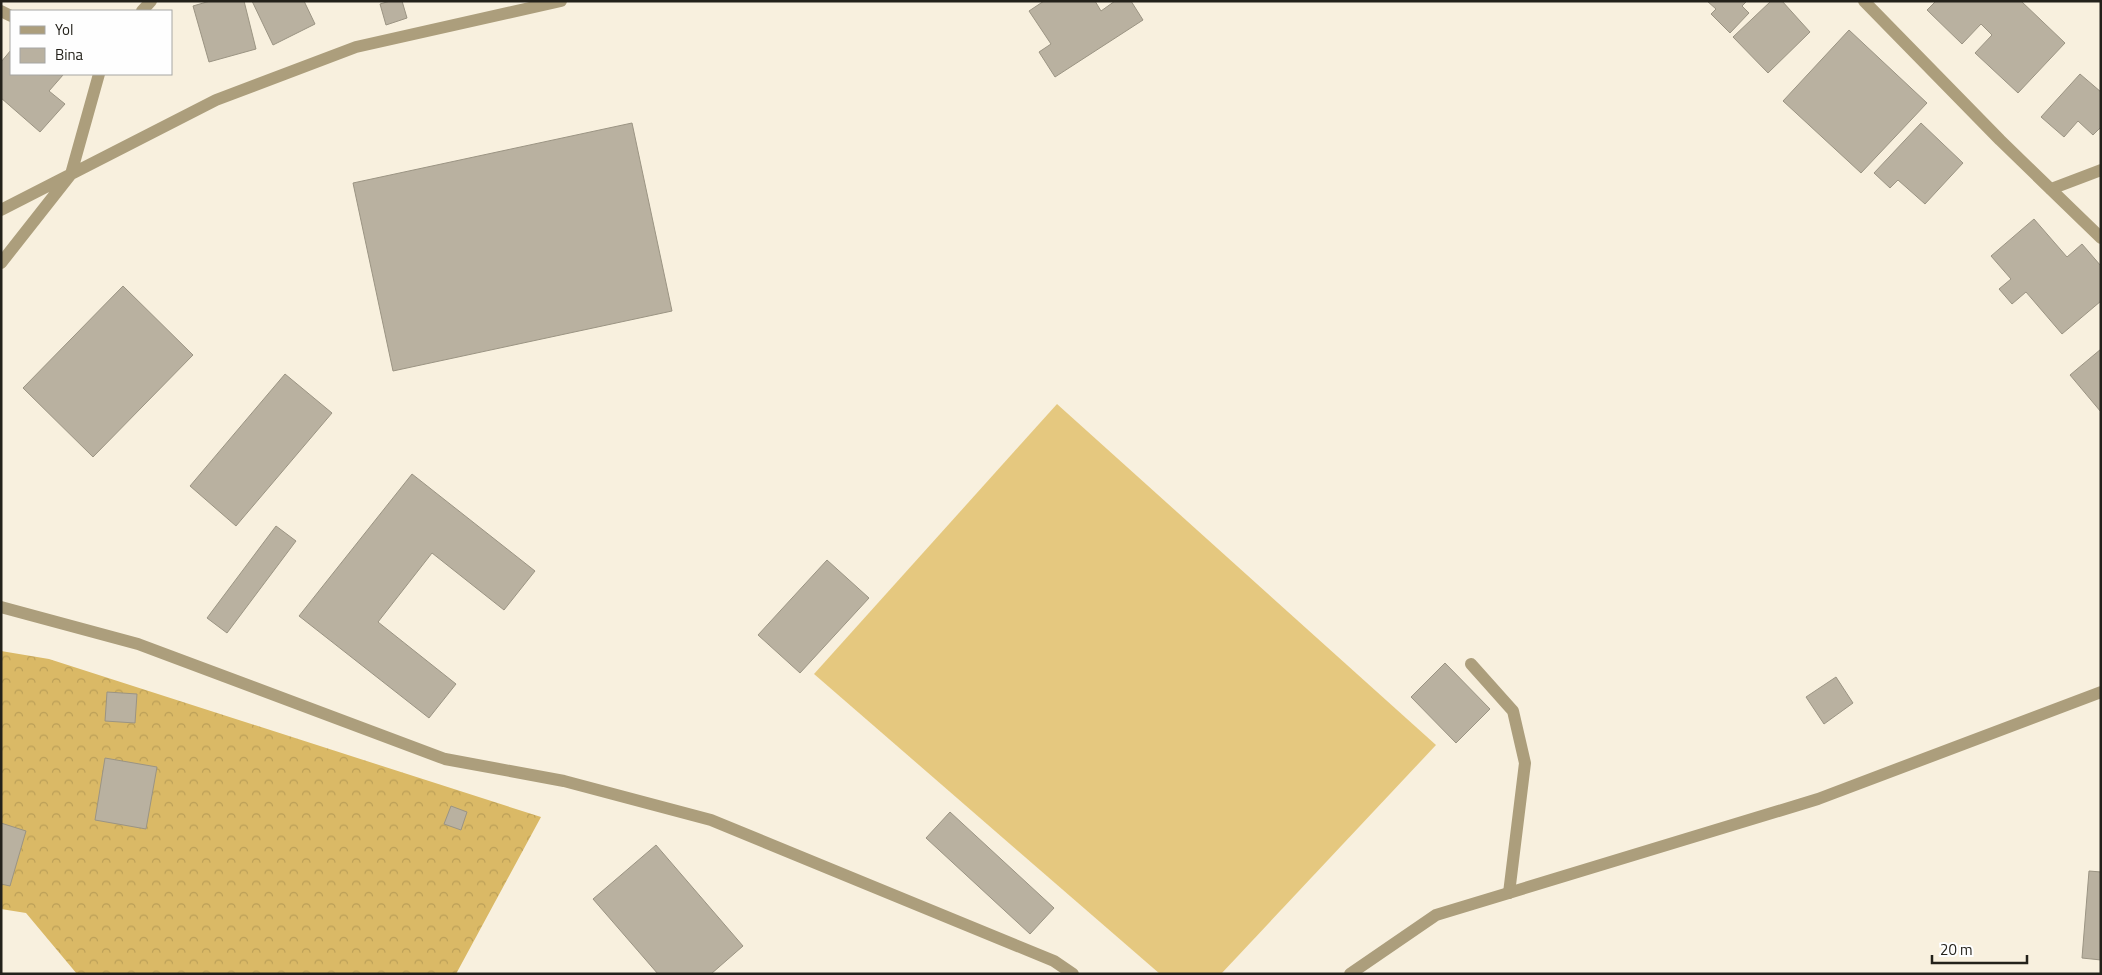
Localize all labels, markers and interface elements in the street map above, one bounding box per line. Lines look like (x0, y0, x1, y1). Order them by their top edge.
legend (10, 10, 172, 75)
text: Yol (55, 18, 73, 41)
text: Bina (55, 43, 84, 66)
scale bar (1932, 932, 2027, 964)
text: 20 m (1940, 938, 1973, 961)

